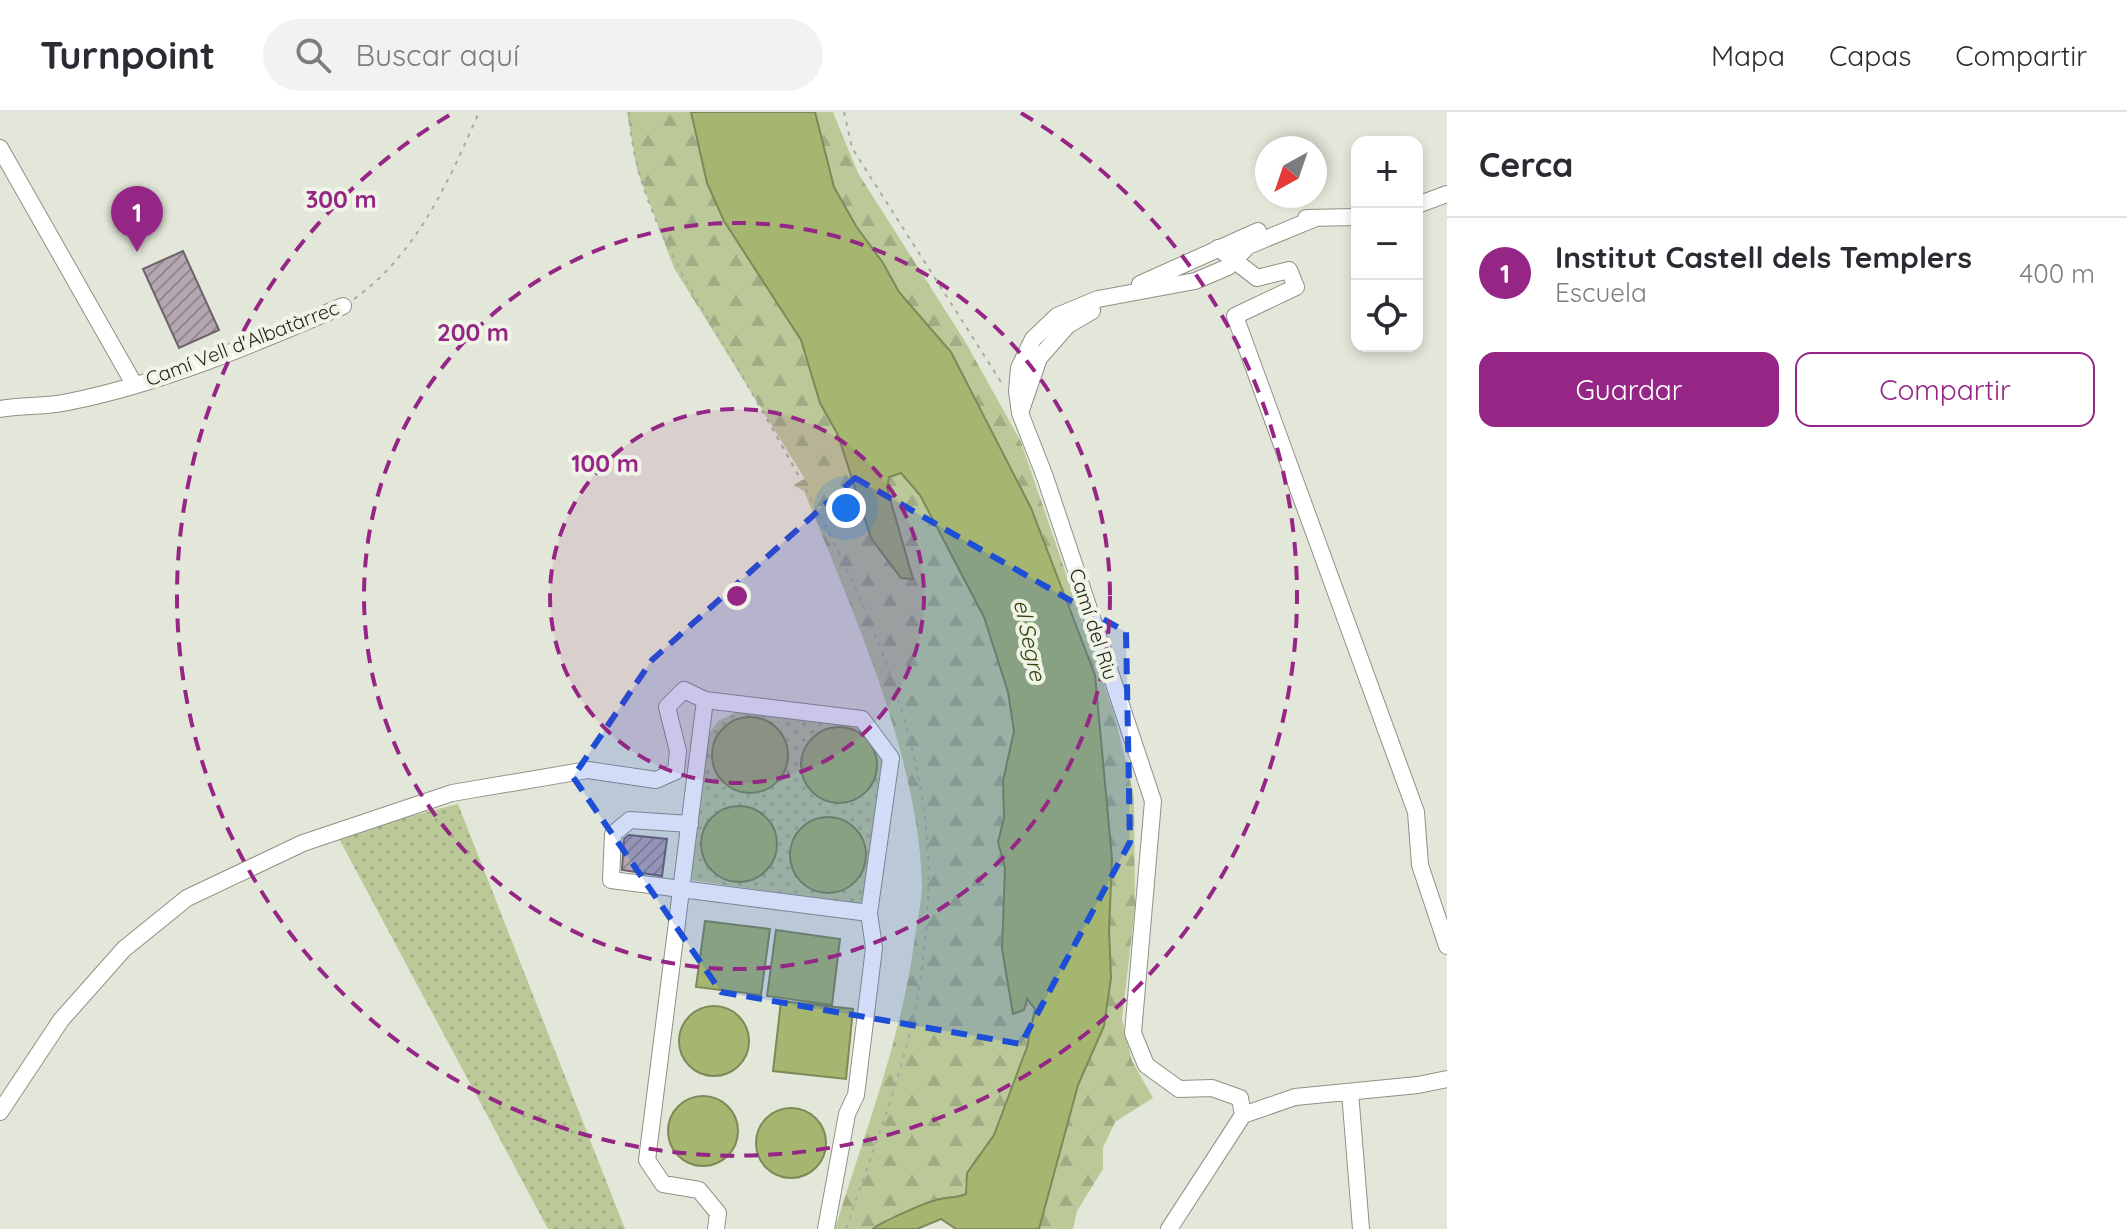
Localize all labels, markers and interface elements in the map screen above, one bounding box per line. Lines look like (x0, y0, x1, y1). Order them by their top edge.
search box (263, 19, 823, 91)
text: Turnpoint (40, 31, 215, 79)
icon: search (291, 33, 335, 77)
text: Buscar aquí (355, 36, 519, 74)
text: Mapa (1711, 38, 1785, 73)
text: Capas (1829, 38, 1911, 73)
text: Compartir (1955, 38, 2087, 73)
north arrow (1255, 136, 1327, 208)
map controls (1351, 136, 1423, 352)
button: + (1351, 136, 1423, 208)
text: Cerca (1479, 143, 1573, 186)
text: 300 m (305, 184, 377, 214)
pin: 1 (111, 186, 163, 252)
button: − (1351, 208, 1423, 280)
text: Institut Castell dels Templers (1555, 238, 1972, 276)
text: 1 (1500, 257, 1510, 290)
text: 400 m (2020, 257, 2095, 290)
text: Escuela (1555, 276, 1647, 309)
button: locate (1351, 280, 1423, 352)
street label: Camí Vell d'Albatàrrec (142, 295, 342, 391)
text: 200 m (437, 317, 509, 347)
button: Guardar (1479, 352, 1779, 427)
button: Compartir (1795, 352, 2095, 427)
text: 100 m (571, 448, 639, 478)
your location (826, 488, 866, 528)
street label: Camí del Riu (1064, 565, 1124, 683)
centre of rings (723, 582, 751, 610)
water label: el Segre (1008, 597, 1053, 685)

